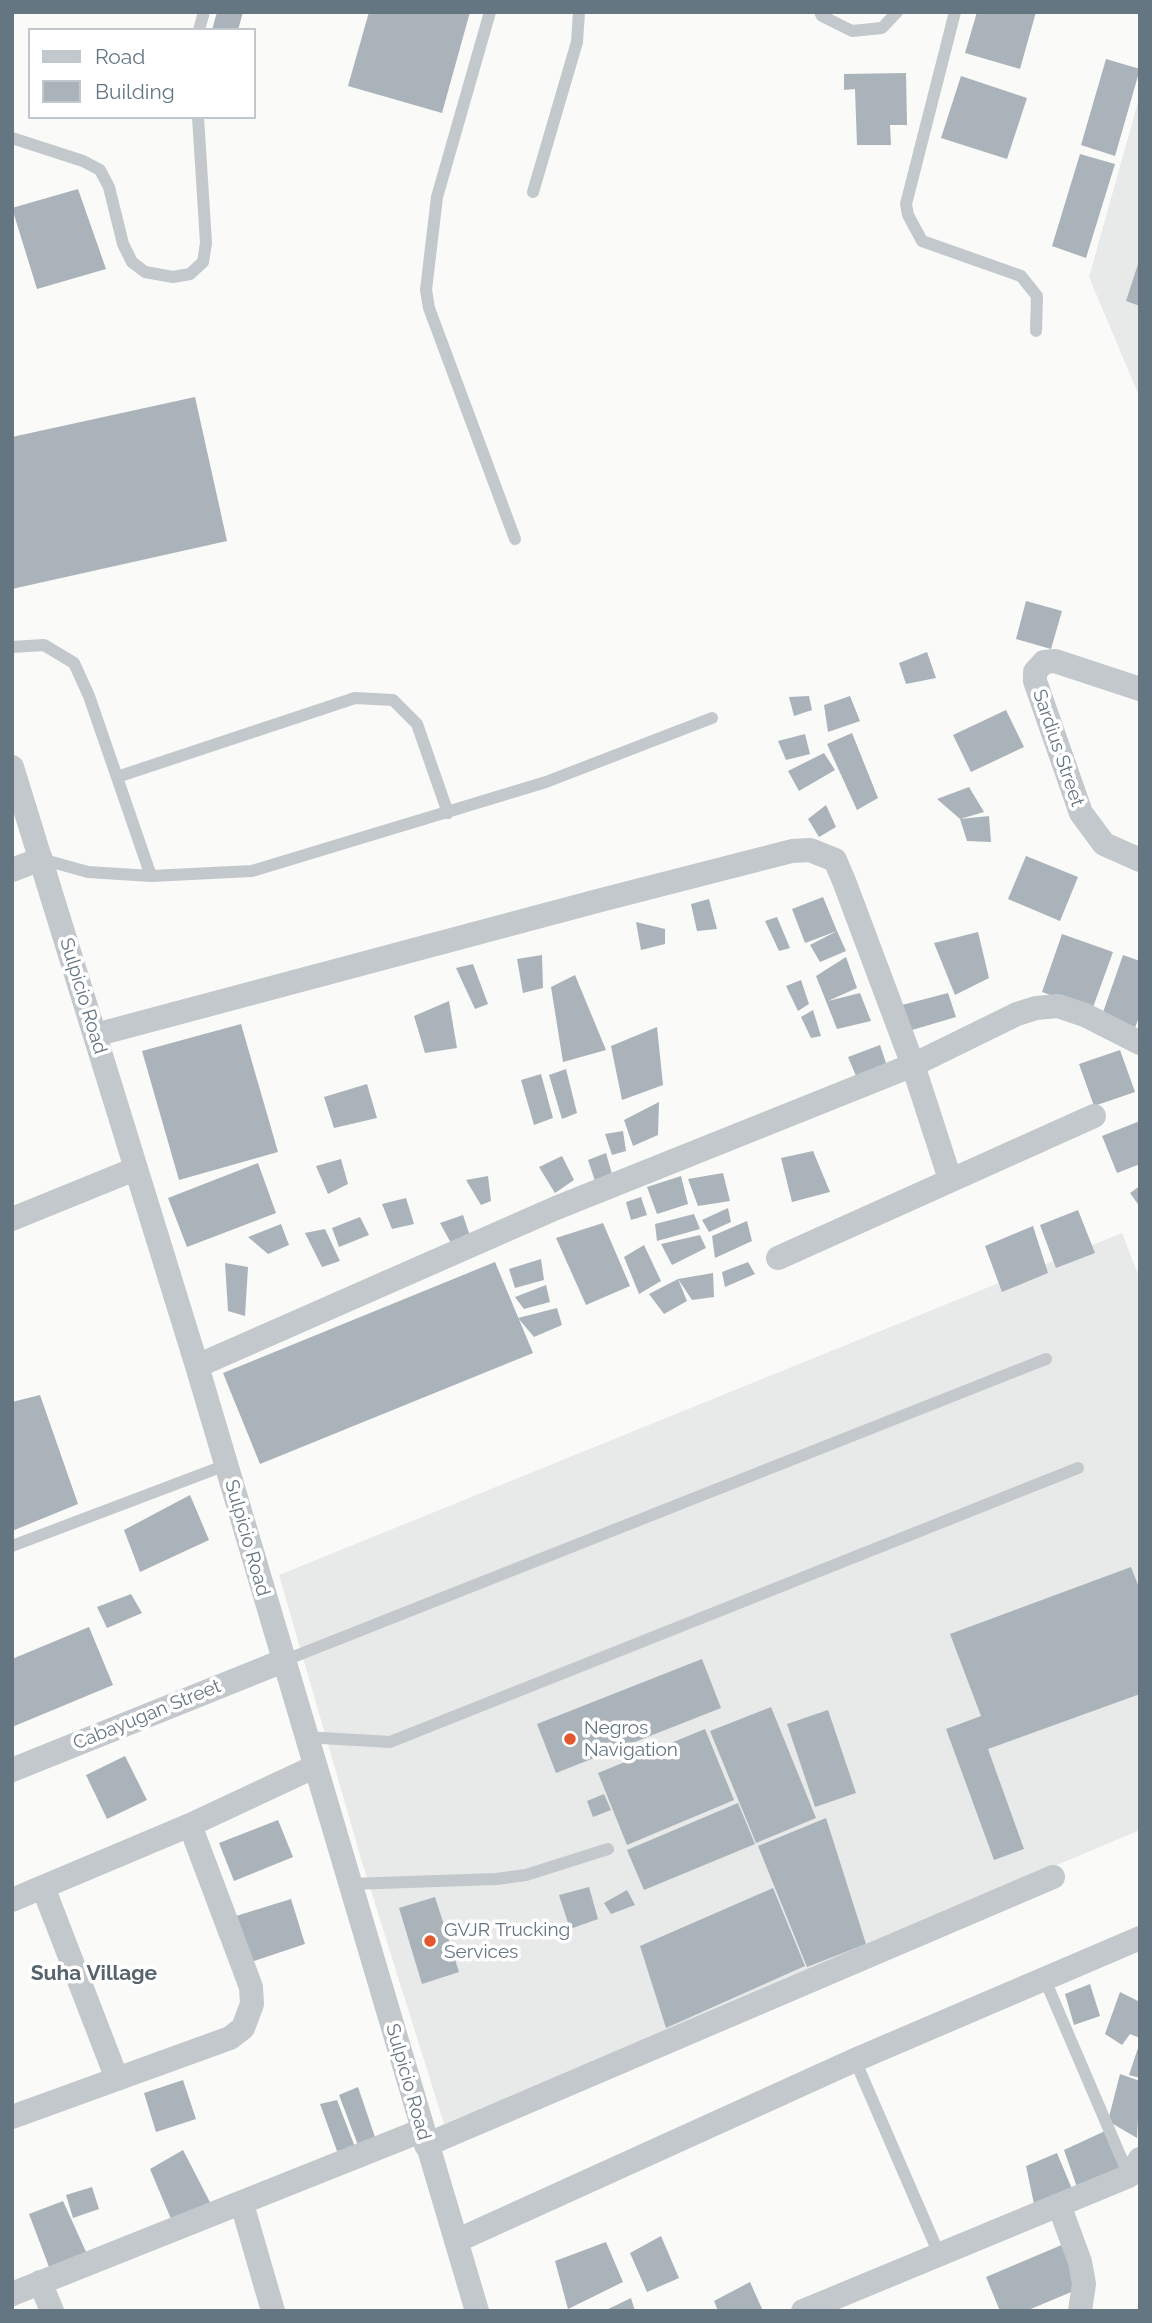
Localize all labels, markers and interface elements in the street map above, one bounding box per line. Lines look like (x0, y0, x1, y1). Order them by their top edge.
legend (28, 28, 256, 119)
text: Road (95, 44, 145, 69)
text: Building (95, 79, 175, 104)
street label: Sardius Street (1027, 687, 1089, 809)
street label: Sulpicio Road (55, 935, 111, 1057)
street label: Sulpicio Road (219, 1477, 275, 1599)
street label: Cabayugan Street (70, 1675, 224, 1755)
place label: Negros Navigation (584, 1717, 678, 1761)
marker: Negros Navigation (562, 1731, 578, 1747)
place label: GVJR Trucking Services (444, 1919, 570, 1963)
marker: GVJR Trucking Services (422, 1933, 438, 1949)
district label: Suha Village (31, 1961, 157, 1987)
street label: Sulpicio Road (380, 2021, 436, 2143)

